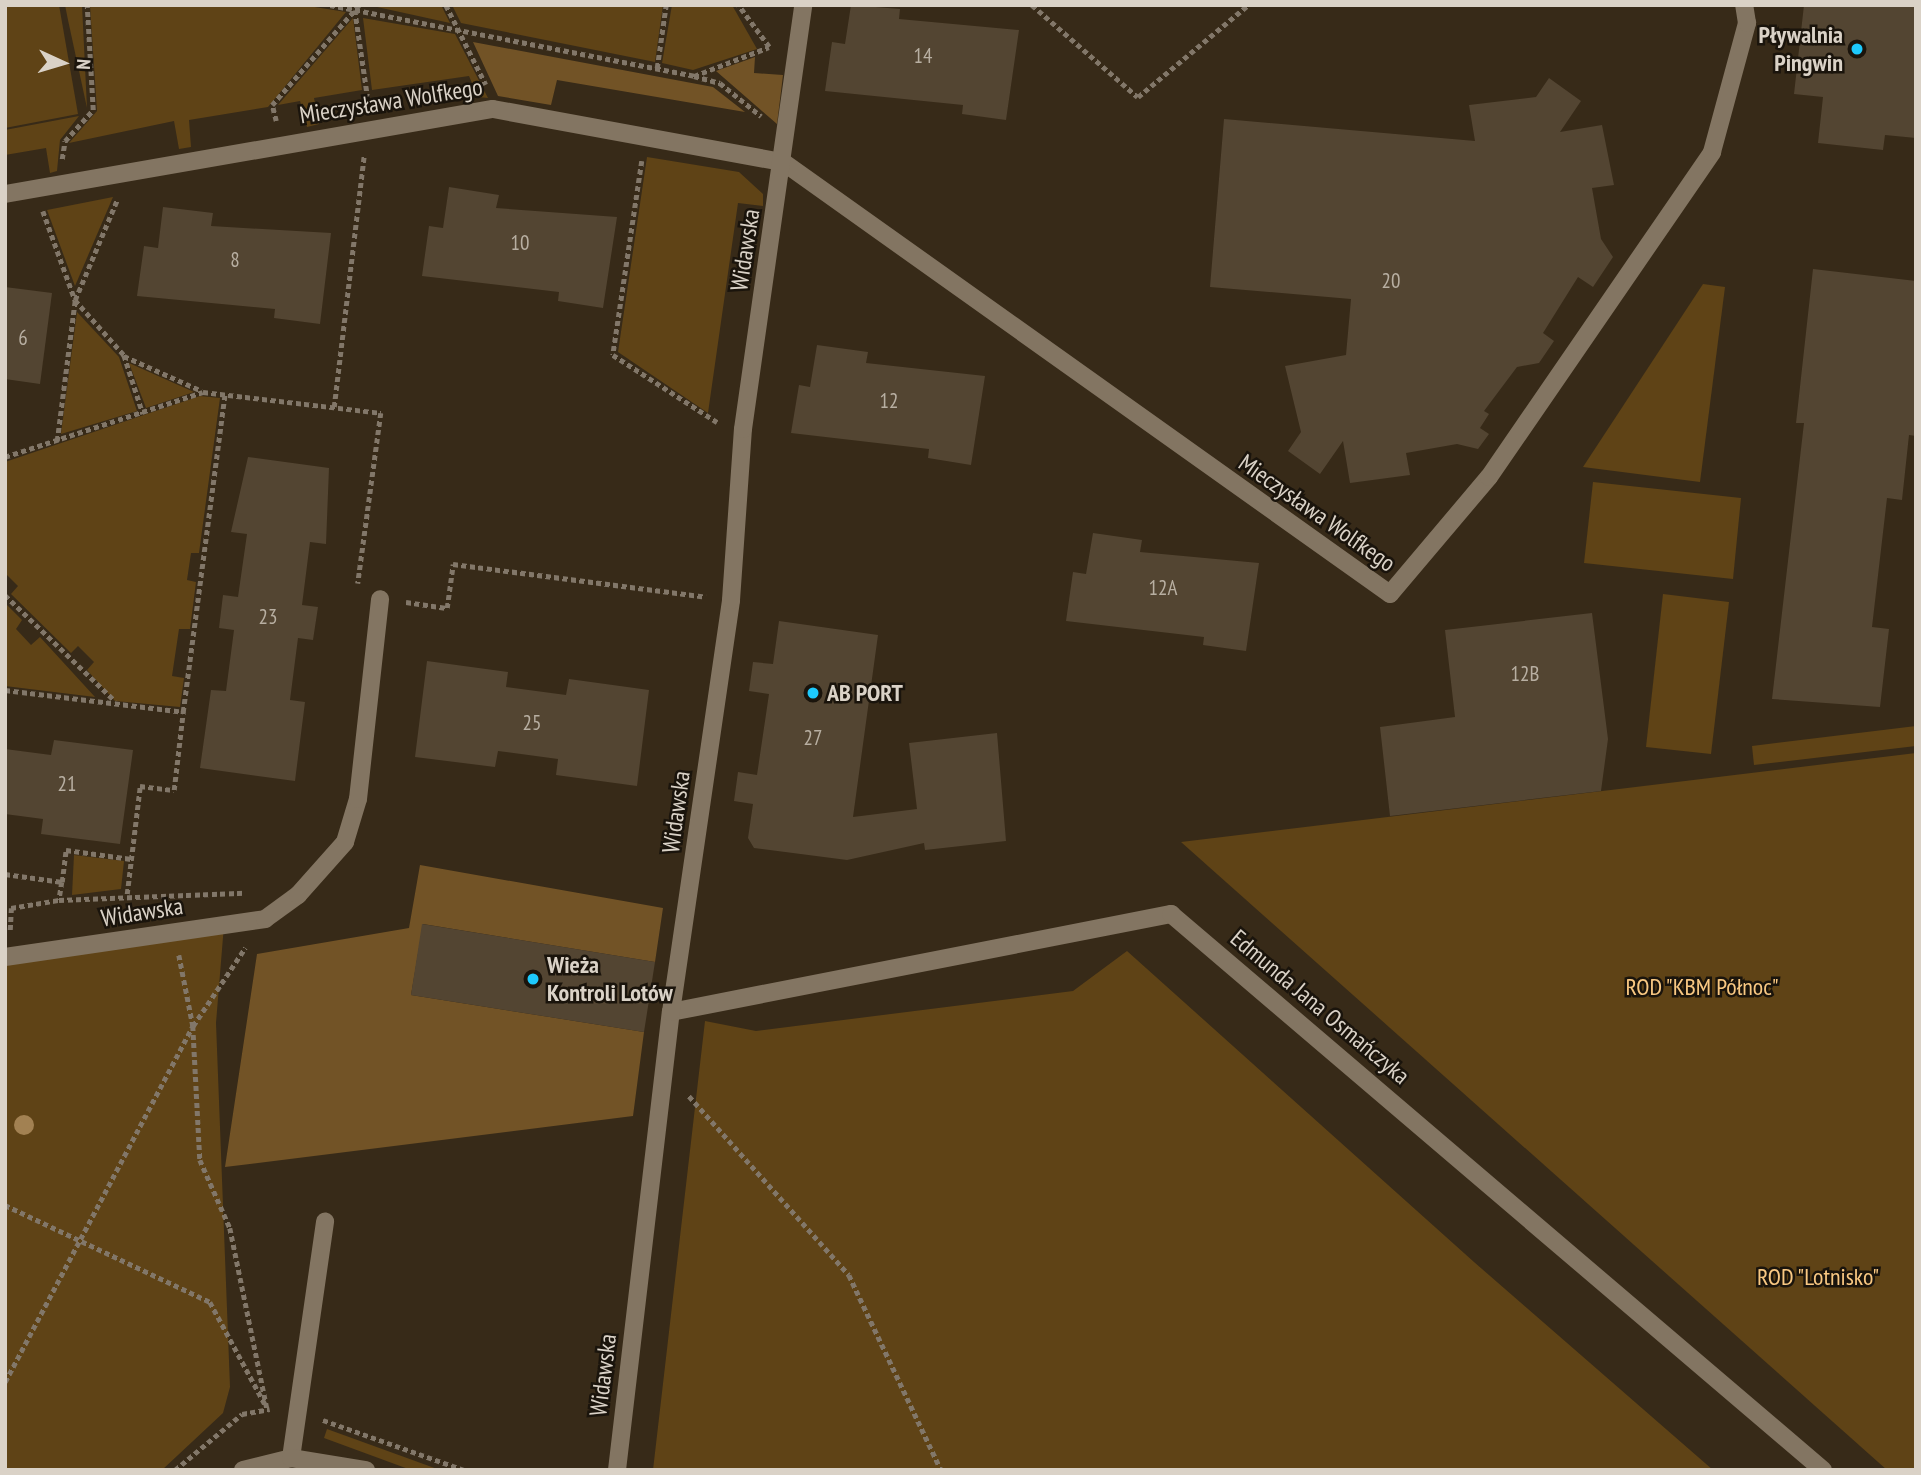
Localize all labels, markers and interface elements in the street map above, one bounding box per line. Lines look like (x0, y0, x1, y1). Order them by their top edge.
place label: Pływalnia Pingwin (1759, 21, 1843, 77)
north arrow (28, 28, 98, 98)
marker: Pływalnia Pingwin (1849, 41, 1865, 57)
house number: 14 (914, 43, 932, 69)
text: N (72, 58, 96, 70)
street label: Mieczysława Wolfkego (297, 72, 485, 130)
street label: Widawska (724, 207, 766, 293)
house number: 10 (511, 230, 529, 256)
house number: 8 (230, 247, 240, 273)
house number: 20 (1382, 268, 1400, 294)
house number: 6 (18, 325, 28, 351)
house number: 12 (880, 388, 898, 414)
street label: Mieczysława Wolfkego (1233, 448, 1401, 578)
house number: 12A (1149, 575, 1177, 601)
house number: 23 (259, 604, 277, 630)
house number: 12B (1511, 661, 1539, 687)
place label: AB PORT (827, 679, 903, 707)
marker: AB PORT (805, 685, 821, 701)
house number: 25 (523, 710, 541, 736)
house number: 27 (804, 725, 822, 751)
street label: Widawska (656, 769, 696, 855)
house number: 21 (58, 771, 76, 797)
street label: Widawska (99, 891, 185, 933)
street label: Edmunda Jana Osmańczyka (1225, 924, 1415, 1090)
place label: Wieża Kontroli Lotów (547, 951, 673, 1007)
marker: Wieża Kontroli Lotów (525, 971, 541, 987)
park label: ROD "KBM Północ" (1625, 973, 1779, 1001)
park label: ROD "Lotnisko" (1756, 1263, 1880, 1291)
street label: Widawska (584, 1332, 622, 1418)

